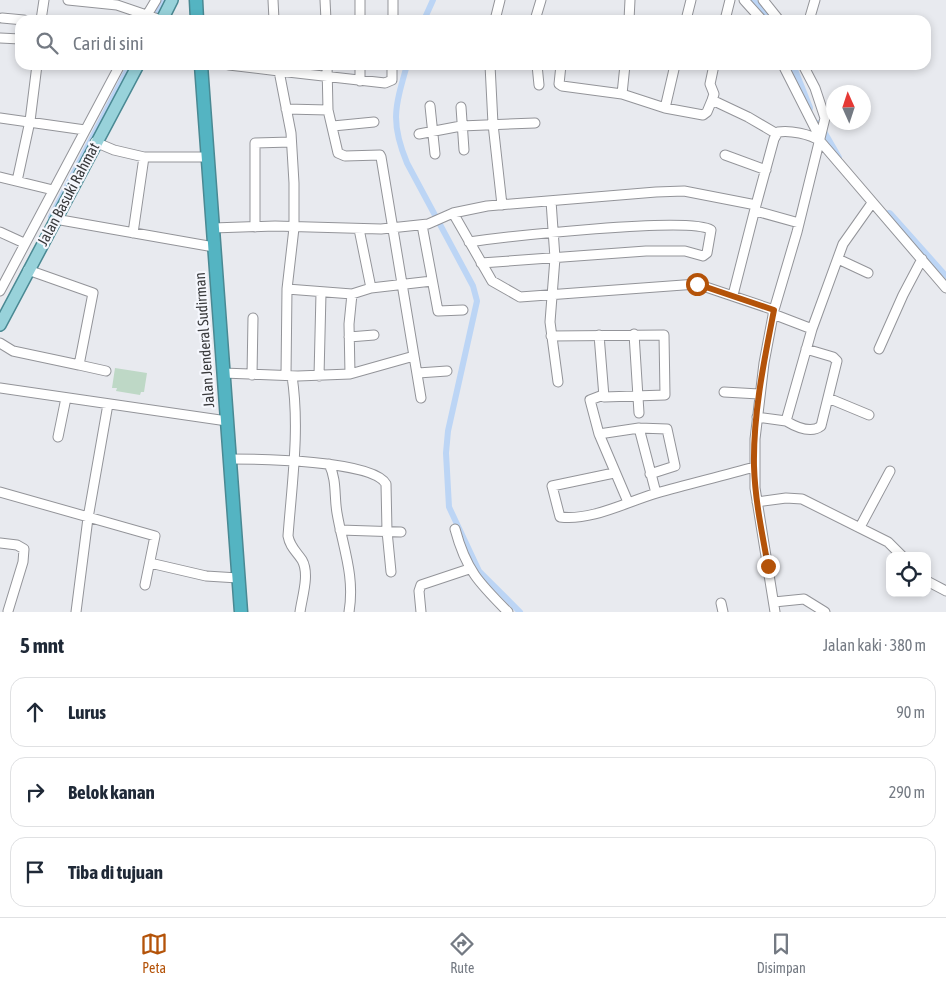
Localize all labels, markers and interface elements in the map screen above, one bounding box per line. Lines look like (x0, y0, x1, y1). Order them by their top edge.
search box (15, 15, 931, 70)
icon: search (33, 29, 61, 57)
text: Cari di sini (73, 32, 144, 54)
north arrow (826, 85, 871, 130)
street label: Jalan Basuki Rahmat (34, 140, 102, 248)
street label: Jalan Jenderal Sudirman (191, 272, 217, 408)
route start (686, 273, 709, 296)
map controls (886, 552, 931, 597)
button: locate (886, 552, 931, 597)
route end (757, 555, 780, 578)
text: 5 mnt (20, 633, 64, 657)
text: Jalan kaki · 380 m (823, 636, 926, 654)
icon: ahead (21, 698, 49, 726)
text: Lurus (68, 701, 106, 723)
text: 90 m (896, 703, 925, 721)
icon: right (21, 778, 49, 806)
text: Belok kanan (68, 781, 155, 803)
text: 290 m (889, 783, 925, 801)
icon: arrive (21, 858, 49, 886)
text: Tiba di tujuan (68, 861, 163, 883)
tab: Peta (140, 930, 168, 976)
tab: Rute (448, 930, 476, 976)
tab: Disimpan (757, 930, 806, 976)

